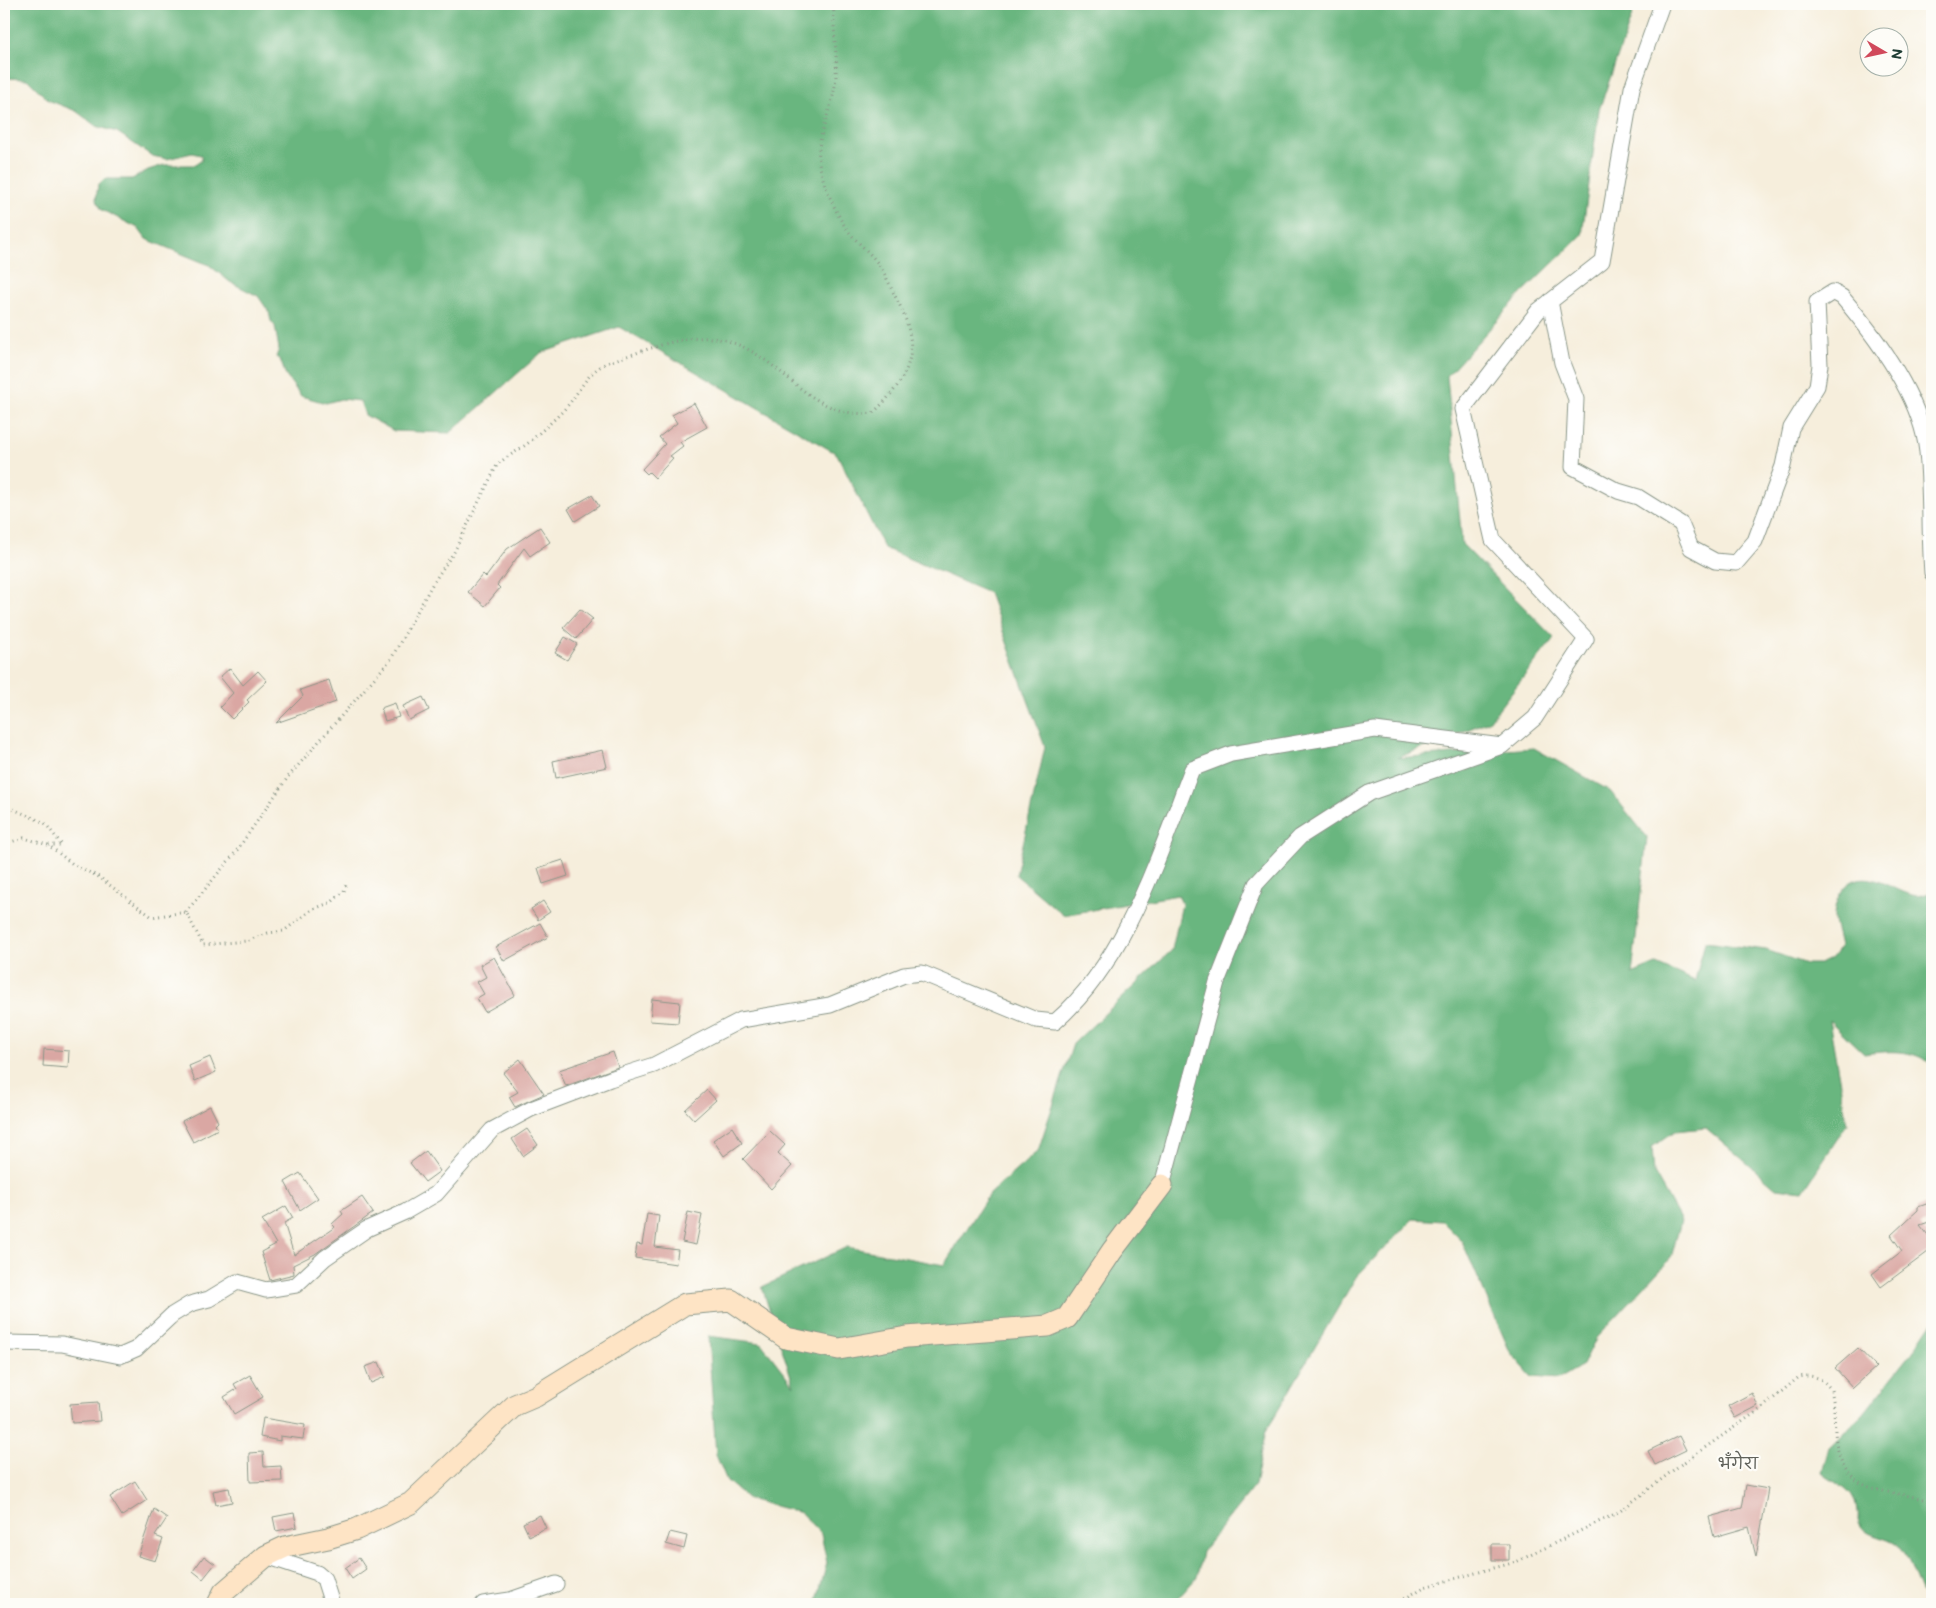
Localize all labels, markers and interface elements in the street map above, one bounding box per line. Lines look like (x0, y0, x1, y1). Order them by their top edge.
north arrow (1858, 28, 1908, 78)
text: N (1887, 47, 1906, 60)
district label: भँगेरा (1718, 1450, 1759, 1474)

